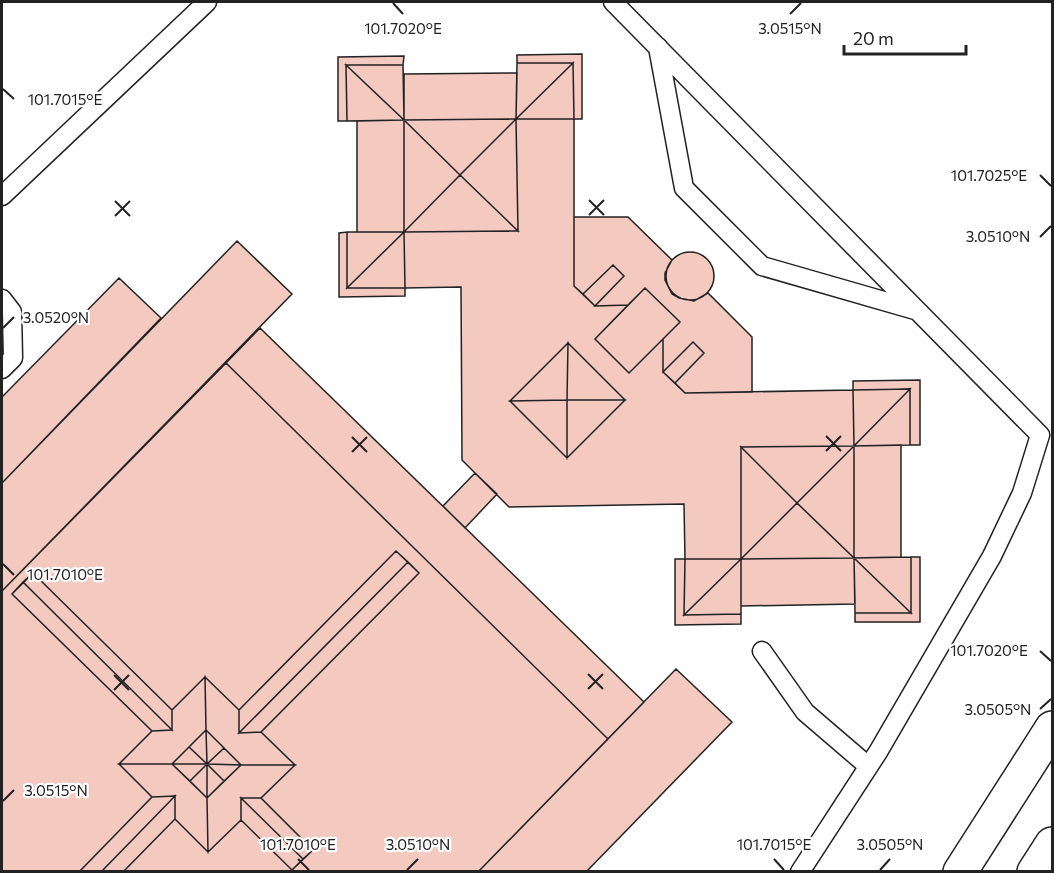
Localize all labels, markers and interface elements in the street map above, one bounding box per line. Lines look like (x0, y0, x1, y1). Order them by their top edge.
scale bar (844, 18, 966, 56)
text: 101.7020°E (364, 19, 442, 37)
text: 3.0515°N (758, 19, 822, 37)
text: 20 m (853, 27, 894, 49)
text: 101.7015°E (28, 90, 102, 108)
text: 101.7025°E (951, 166, 1027, 184)
text: 3.0510°N (966, 227, 1030, 245)
text: 3.0520°N (23, 308, 89, 326)
text: 101.7010°E (27, 565, 103, 583)
text: 101.7020°E (950, 641, 1028, 659)
text: 3.0505°N (965, 700, 1031, 718)
text: 3.0515°N (24, 781, 88, 799)
text: 101.7010°E (260, 835, 336, 853)
text: 3.0510°N (386, 835, 450, 853)
text: 101.7015°E (737, 835, 811, 853)
text: 3.0505°N (857, 835, 923, 853)

